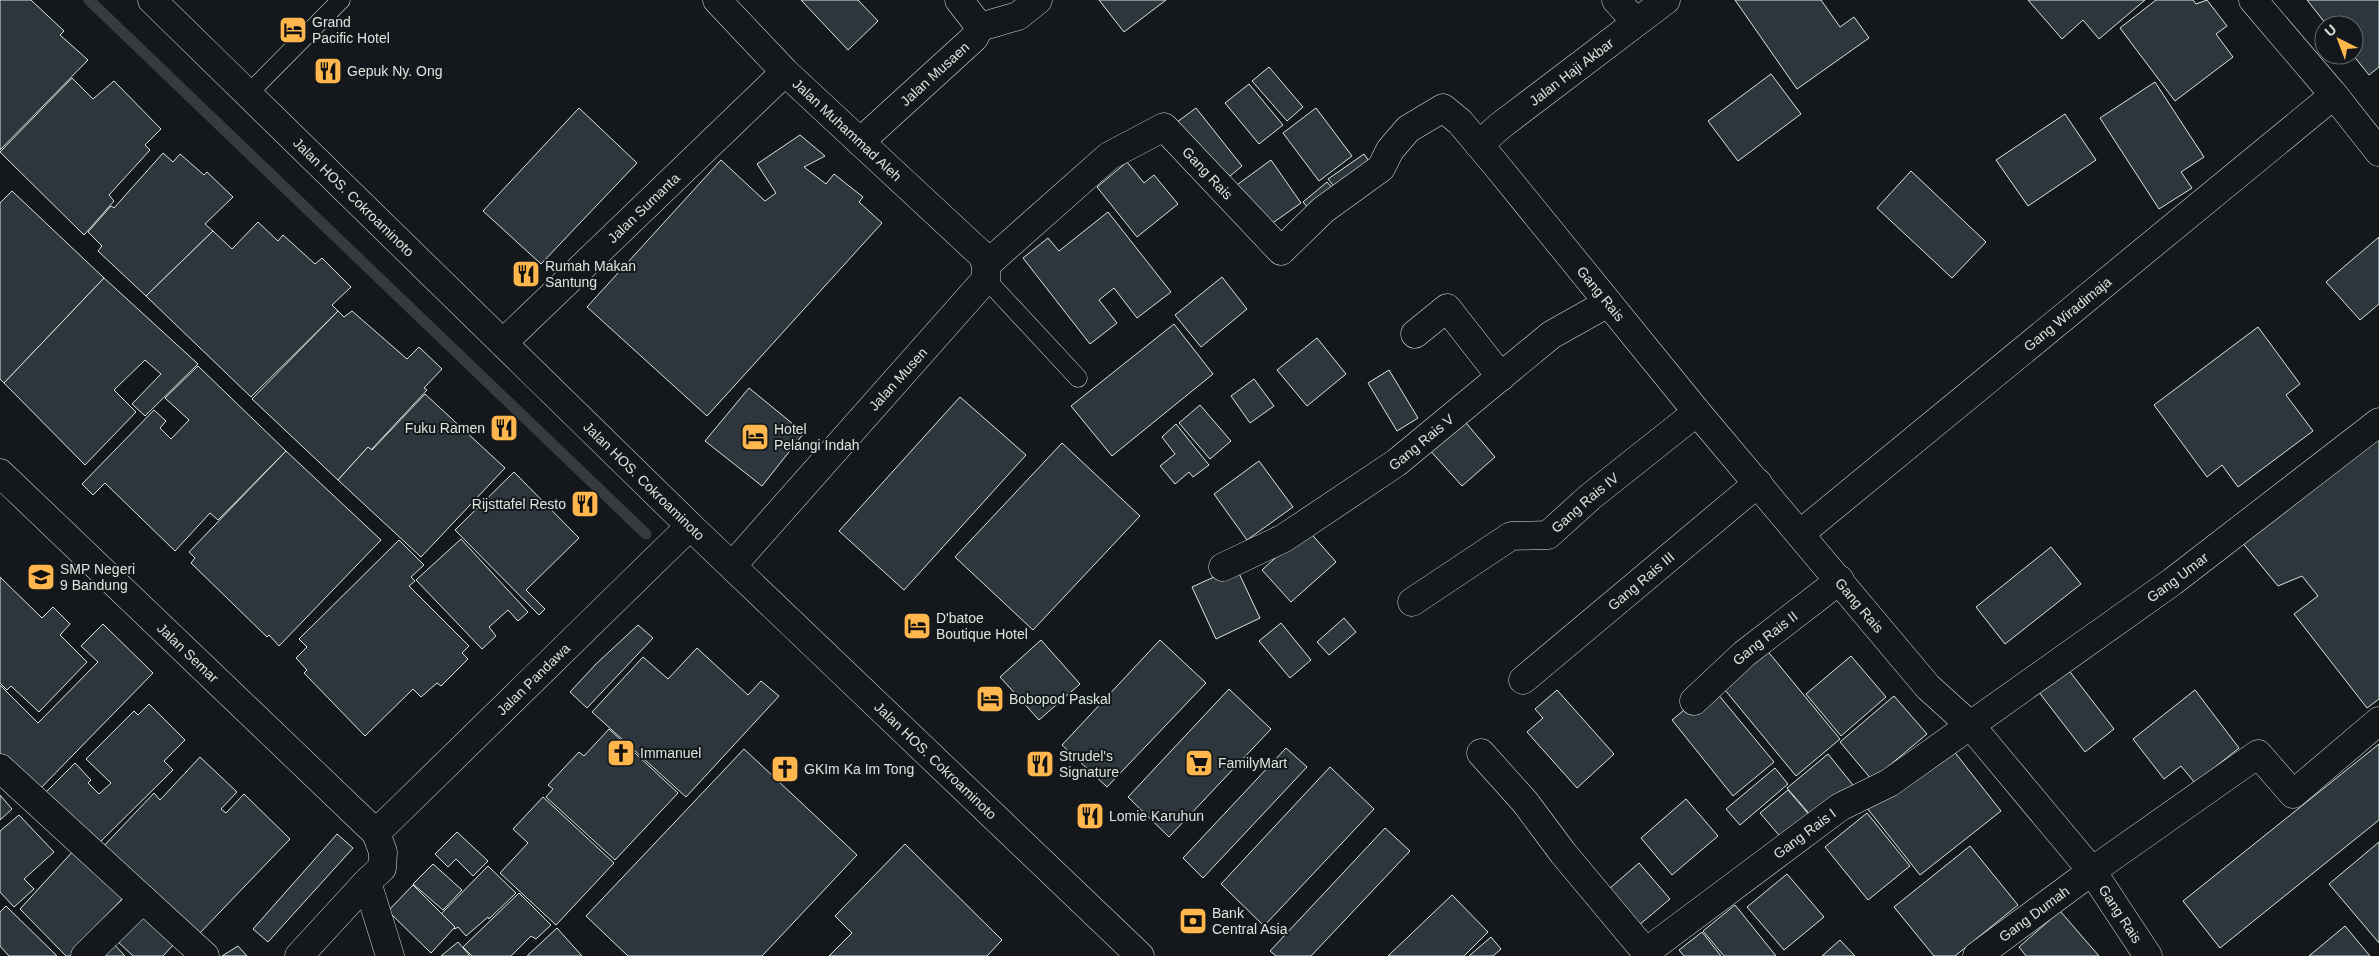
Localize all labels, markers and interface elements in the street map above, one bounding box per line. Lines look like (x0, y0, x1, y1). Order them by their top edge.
place label: Grand Pacific Hotel (312, 14, 390, 46)
hotel icon: Grand Pacific Hotel (278, 15, 308, 45)
north arrow (2314, 15, 2364, 65)
text: U (2321, 21, 2339, 40)
street label: Jalan Haji Akbar (1526, 35, 1617, 109)
street label: Jalan Musaen (897, 39, 972, 109)
restaurant icon: Gepuk Ny. Ong (313, 56, 343, 86)
place label: Gepuk Ny. Ong (347, 63, 442, 79)
street label: Jalan Muhammad Aleh (790, 75, 905, 184)
street label: Jalan HOS. Cokroaminoto (290, 135, 418, 260)
street label: Gang Rais (1179, 144, 1236, 203)
street label: Jalan Sumanta (604, 170, 683, 246)
place label: Rumah Makan Santung (545, 258, 636, 290)
restaurant icon: Rumah Makan Santung (511, 259, 541, 289)
street label: Gang Rais (1574, 263, 1628, 324)
street label: Gang Wiradimaja (2021, 273, 2115, 355)
street label: Jalan Musen (865, 344, 931, 414)
street label: Gang Rais V (1386, 410, 1457, 474)
restaurant icon: Fuku Ramen (489, 413, 519, 443)
street label: Jalan HOS. Cokroaminoto (580, 418, 708, 544)
place label: Fuku Ramen (405, 420, 485, 436)
place label: Hotel Pelangi Indah (774, 421, 860, 453)
hotel icon: Hotel Pelangi Indah (740, 422, 770, 452)
street label: Gang Rais IV (1548, 469, 1622, 536)
restaurant icon: Rijsttafel Resto (570, 489, 600, 519)
place label: Rijsttafel Resto (472, 496, 566, 512)
street label: Gang Rais III (1605, 549, 1677, 613)
street label: Gang Umar (2144, 549, 2211, 605)
place label: SMP Negeri 9 Bandung (60, 561, 135, 593)
school or university icon: SMP Negeri 9 Bandung (26, 562, 56, 592)
street label: Gang Rais (1832, 575, 1887, 636)
street label: Gang Rais II (1729, 608, 1801, 668)
place label: D'batoe Boutique Hotel (936, 610, 1028, 642)
hotel icon: D'batoe Boutique Hotel (902, 611, 932, 641)
street label: Jalan Semar (154, 620, 222, 686)
street label: Jalan Pandawa (493, 640, 573, 718)
hotel icon: Bobopod Paskal (975, 684, 1005, 714)
place label: Bobopod Paskal (1009, 691, 1111, 707)
street label: Jalan HOS. Cokroaminoto (871, 699, 1000, 823)
church icon: Immanuel (606, 738, 636, 768)
place label: Immanuel (640, 745, 701, 761)
place label: Strudel's Signature (1059, 748, 1119, 780)
supermarket icon: FamilyMart (1184, 748, 1214, 778)
restaurant icon: Strudel's Signature (1025, 749, 1055, 779)
church icon: GKIm Ka Im Tong (770, 754, 800, 784)
place label: FamilyMart (1218, 755, 1287, 771)
place label: GKIm Ka Im Tong (804, 761, 914, 777)
restaurant icon: Lomie Karuhun (1075, 801, 1105, 831)
street label: Gang Rais I (1770, 805, 1839, 862)
place label: Lomie Karuhun (1109, 808, 1204, 824)
street label: Gang Rais (2095, 882, 2145, 946)
street label: Gang Dumah (1996, 883, 2072, 945)
place label: Bank Central Asia (1212, 905, 1288, 937)
bank icon: Bank Central Asia (1178, 906, 1208, 936)

